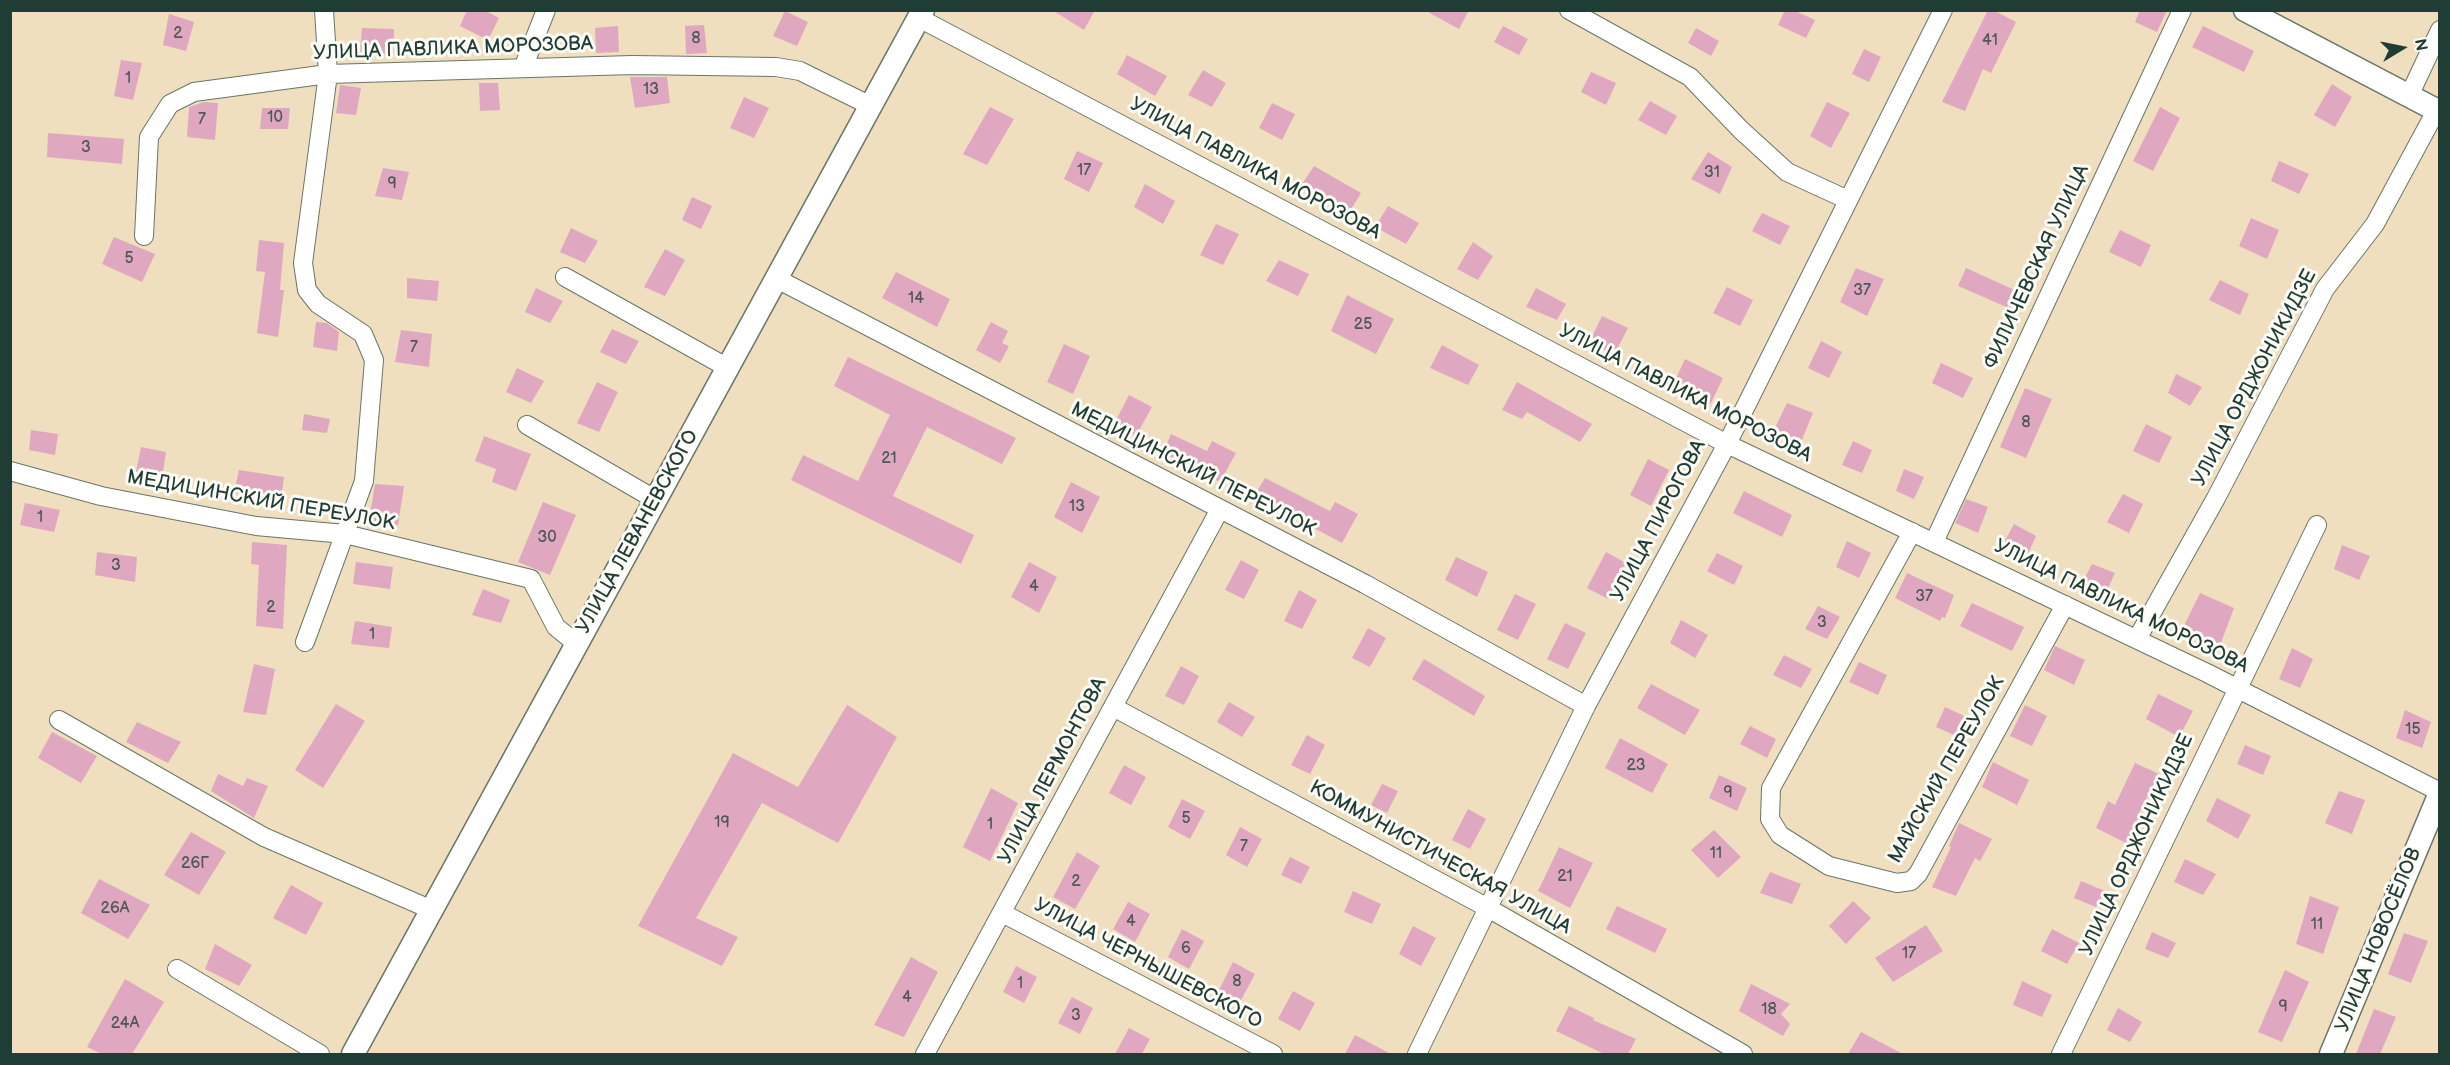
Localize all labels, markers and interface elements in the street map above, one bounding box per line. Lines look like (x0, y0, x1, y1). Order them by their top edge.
north arrow (2372, 18, 2432, 78)
house number: 2 (173, 24, 183, 44)
house number: 8 (691, 29, 701, 49)
house number: 41 (1982, 31, 1998, 51)
street label: УЛИЦА ПАВЛИКА МОРОЗОВА (313, 32, 593, 66)
text: N (2410, 37, 2431, 52)
house number: 1 (125, 69, 131, 89)
house number: 13 (643, 80, 659, 100)
street label: УЛИЦА ПАВЛИКА МОРОЗОВА (1126, 93, 1384, 245)
house number: 10 (267, 108, 283, 128)
house number: 7 (198, 110, 206, 130)
house number: 3 (81, 138, 91, 158)
house number: 17 (1077, 161, 1091, 181)
street label: ФИЛИЧЕВСКАЯ УЛИЦА (1979, 161, 2095, 373)
house number: 31 (1704, 163, 1720, 183)
house number: 9 (387, 174, 397, 194)
house number: 5 (124, 249, 134, 269)
street label: УЛИЦА ОРДЖОНИКИДЗЕ (2188, 266, 2322, 490)
house number: 37 (1853, 281, 1871, 301)
house number: 14 (908, 289, 924, 309)
house number: 25 (1354, 315, 1372, 335)
street label: УЛИЦА ПАВЛИКА МОРОЗОВА (1555, 320, 1815, 468)
house number: 7 (410, 338, 418, 358)
street label: МЕДИЦИНСКИЙ ПЕРЕУЛОК (1067, 398, 1319, 542)
house number: 8 (2021, 413, 2031, 433)
street label: УЛИЦА ЛЕВАНЕВСКОГО (572, 426, 704, 638)
street label: УЛИЦА ПИРОГОВА (1606, 436, 1712, 606)
house number: 21 (881, 449, 897, 469)
street label: МЕДИЦИНСКИЙ ПЕРЕУЛОК (125, 466, 397, 536)
house number: 13 (1069, 497, 1085, 517)
house number: 1 (37, 508, 43, 528)
house number: 30 (537, 528, 557, 548)
street label: УЛИЦА ПАВЛИКА МОРОЗОВА (1990, 535, 2252, 679)
house number: 3 (111, 556, 121, 576)
house number: 4 (1029, 577, 1039, 597)
house number: 37 (1915, 587, 1933, 607)
house number: 2 (266, 598, 276, 618)
house number: 3 (1817, 613, 1827, 633)
house number: 1 (369, 625, 375, 645)
street label: МАЙСКИЙ ПЕРЕУЛОК (1884, 672, 2010, 868)
street label: УЛИЦА ЛЕРМОНТОВА (994, 674, 1112, 868)
house number: 15 (2405, 720, 2421, 740)
street label: УЛИЦА ОРДЖОНИКИДЗЕ (2075, 730, 2199, 960)
house number: 23 (1627, 756, 1645, 776)
street label: КОММУНИСТИЧЕСКАЯ УЛИЦА (1305, 776, 1575, 940)
house number: 9 (1723, 783, 1733, 803)
house number: 5 (1181, 809, 1191, 829)
house number: 19 (714, 813, 730, 833)
house number: 1 (987, 815, 993, 835)
house number: 7 (1240, 837, 1248, 857)
house number: 11 (1710, 844, 1722, 864)
street label: УЛИЦА НОВОСЁЛОВ (2331, 844, 2427, 1036)
house number: 26Г (181, 854, 209, 874)
house number: 21 (1557, 867, 1573, 887)
house number: 2 (1071, 872, 1081, 892)
street label: УЛИЦА ЧЕРНЫШЕВСКОГО (1030, 894, 1266, 1034)
house number: 26А (101, 899, 129, 919)
house number: 4 (1126, 912, 1136, 932)
house number: 11 (2311, 915, 2323, 935)
house number: 6 (1181, 939, 1191, 959)
house number: 17 (1902, 944, 1916, 964)
house number: 8 (1232, 972, 1242, 992)
house number: 1 (1017, 974, 1023, 994)
house number: 4 (902, 988, 912, 1008)
house number: 9 (2278, 997, 2288, 1017)
house number: 18 (1761, 1000, 1777, 1020)
house number: 3 (1071, 1006, 1081, 1026)
house number: 24А (111, 1014, 139, 1034)

